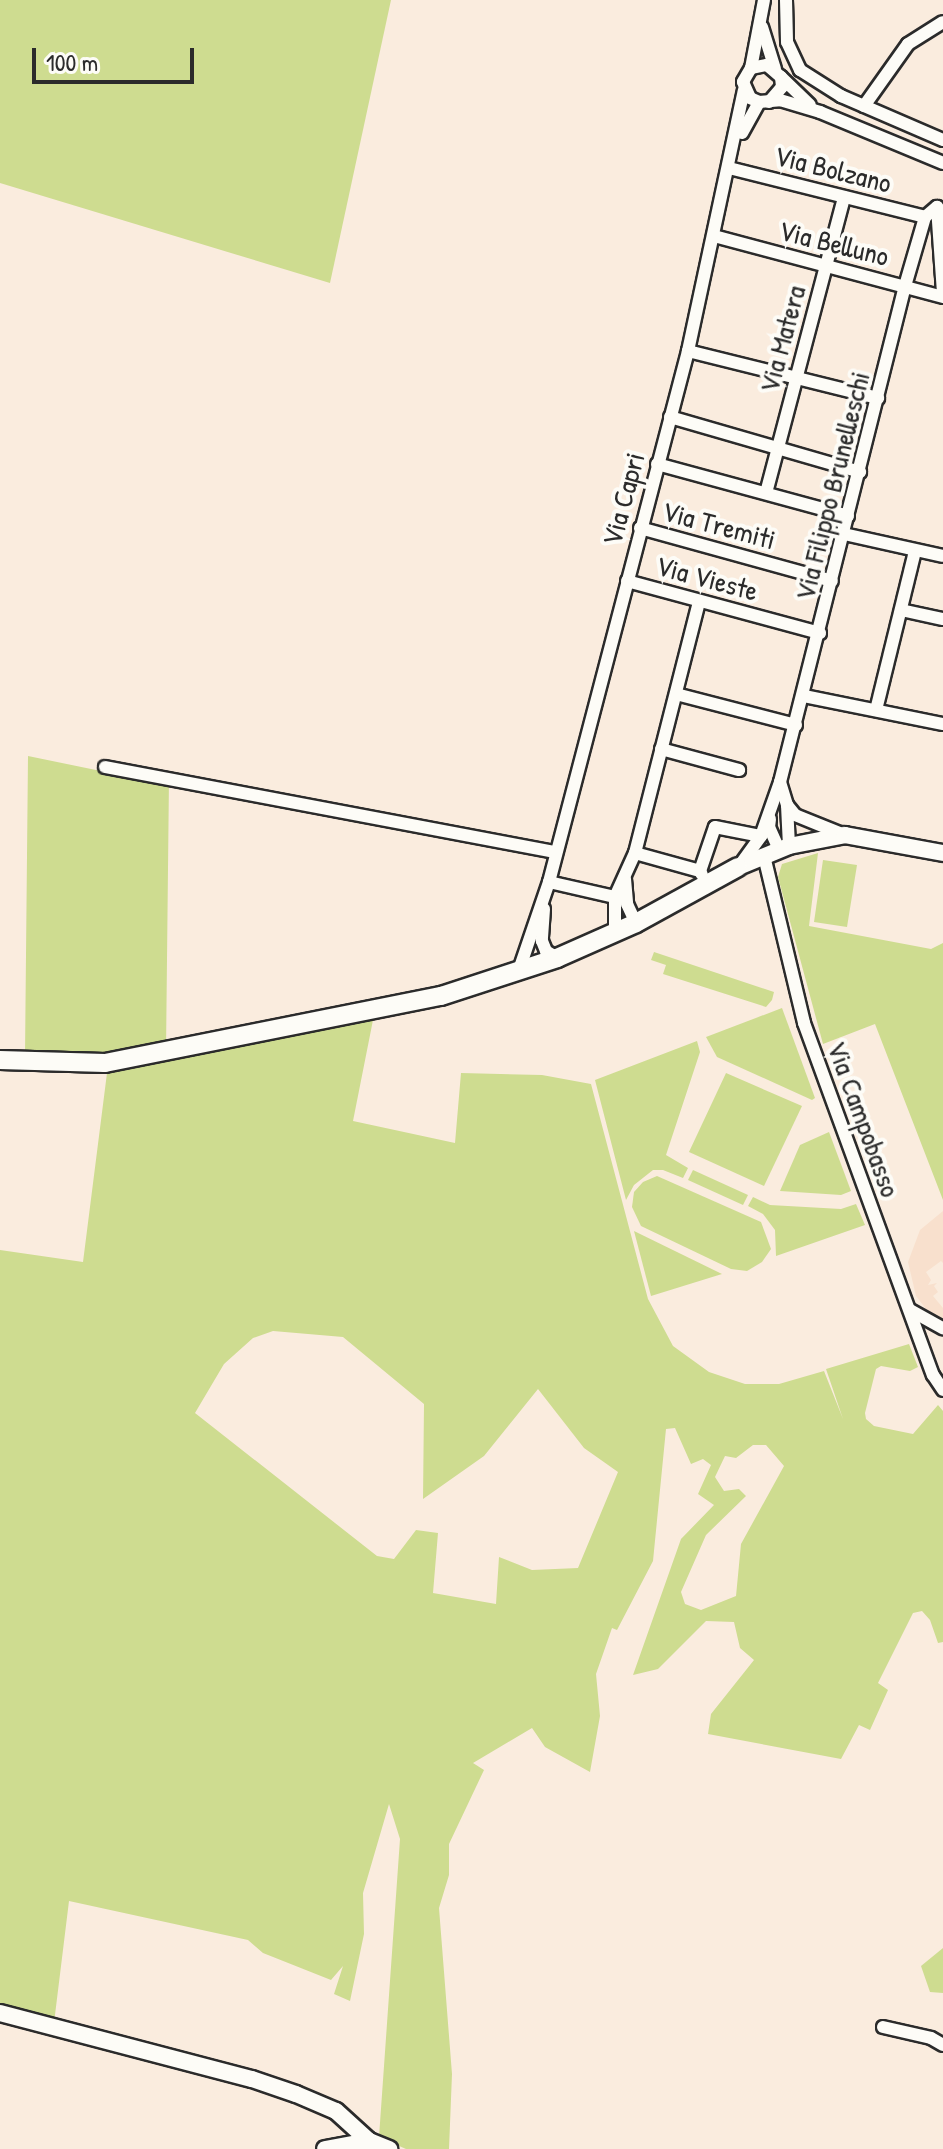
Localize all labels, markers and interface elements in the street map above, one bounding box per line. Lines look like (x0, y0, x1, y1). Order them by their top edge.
scale bar (36, 32, 198, 82)
text: 100 m (46, 46, 98, 78)
street label: Via Bolzano (771, 138, 895, 200)
street label: Via Belluno (776, 213, 892, 273)
street label: Via Matera (752, 282, 812, 396)
street label: Via Filippo Brunelleschi (787, 368, 877, 604)
street label: Via Capri (595, 449, 651, 549)
street label: Via Tremiti (659, 494, 779, 556)
street label: Via Vieste (652, 548, 762, 608)
street label: Via Campobasso (820, 1036, 908, 1202)

